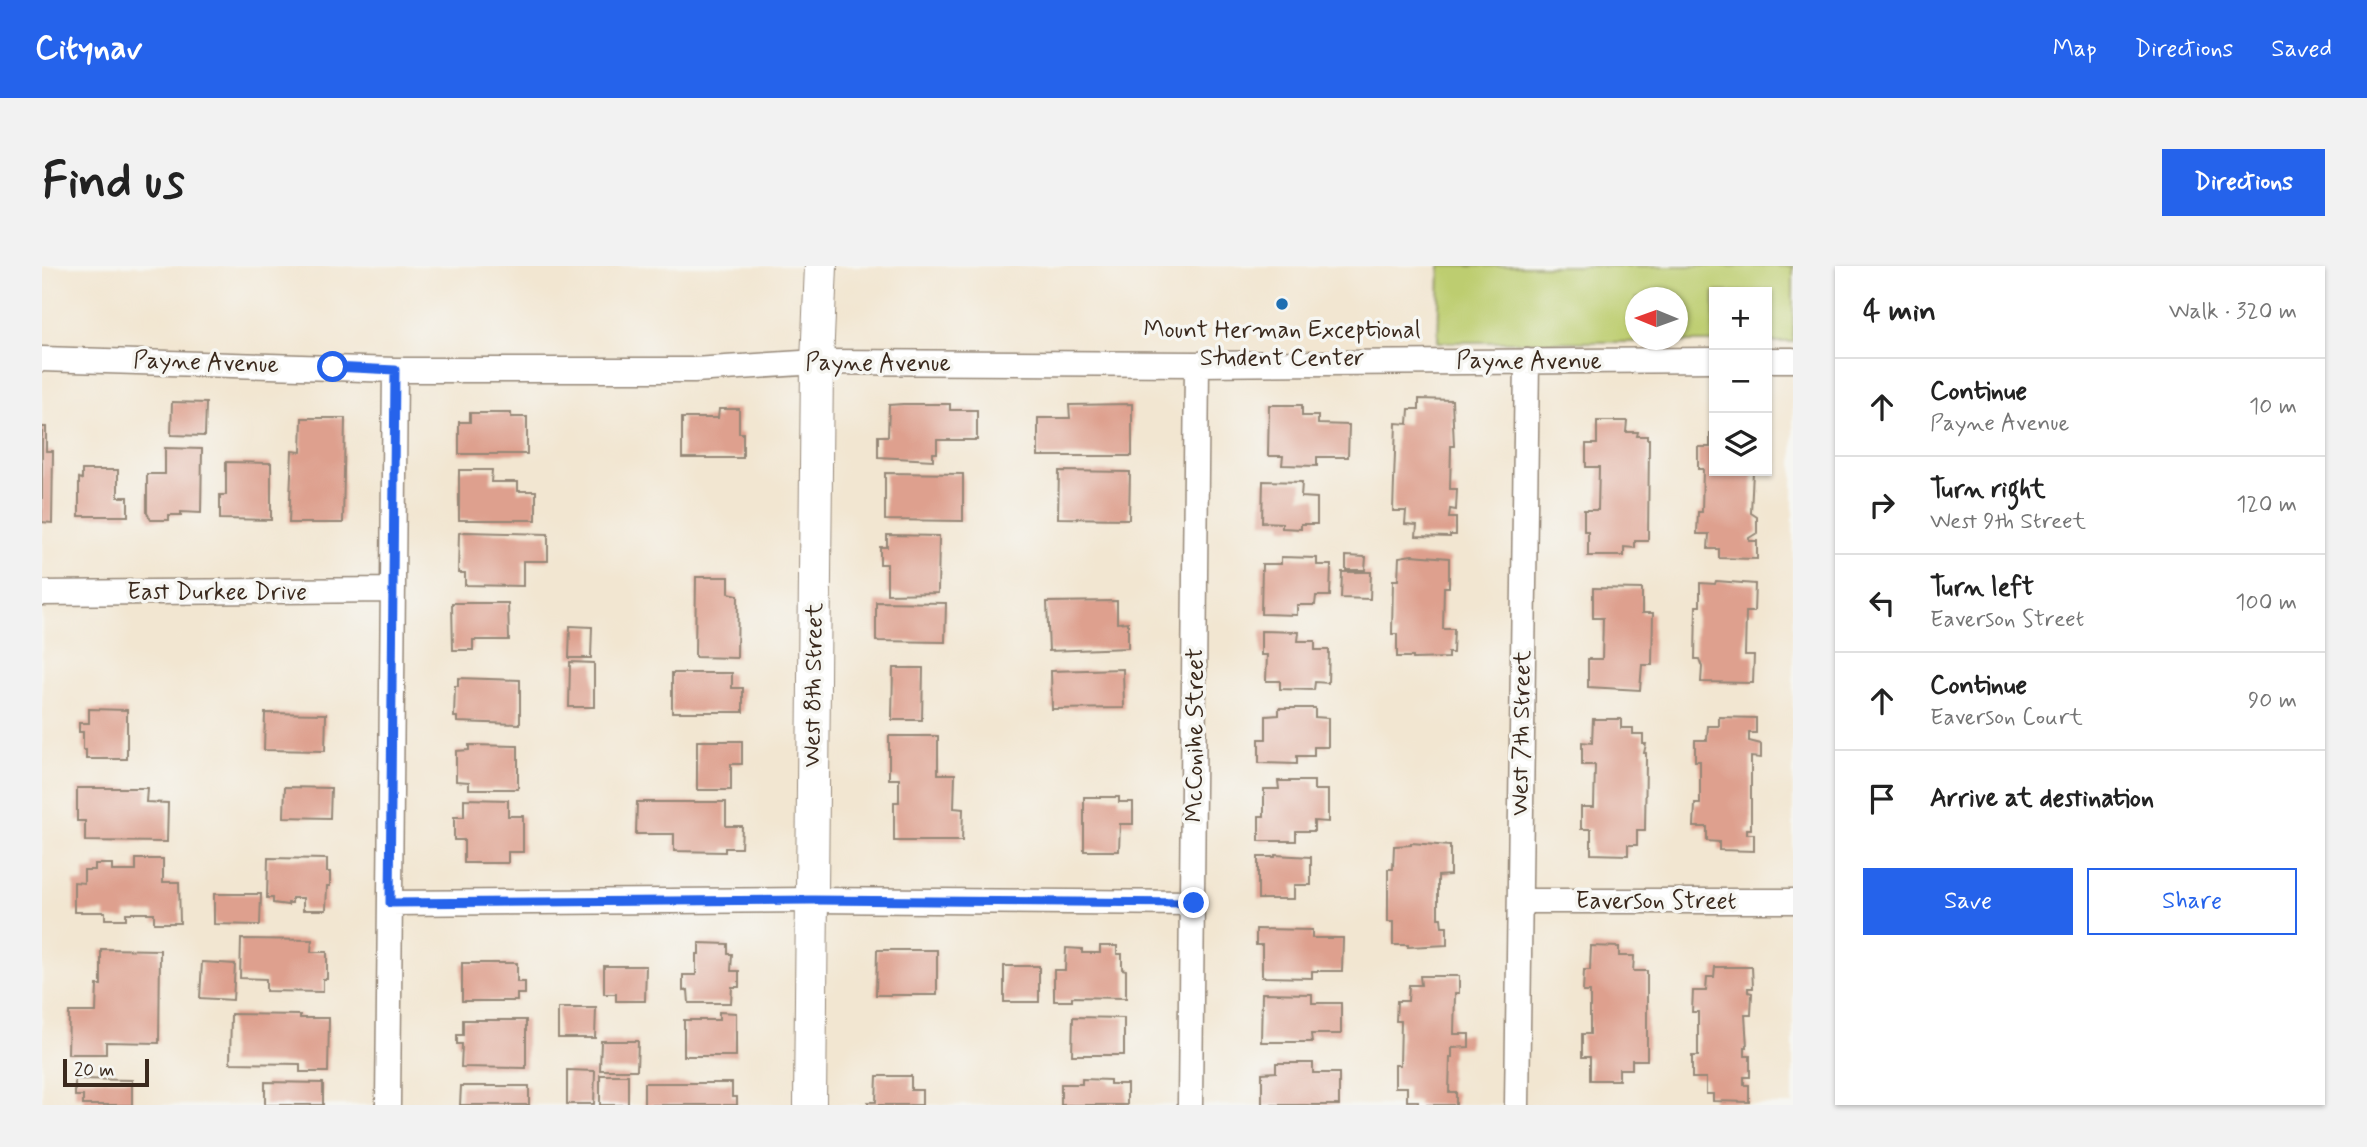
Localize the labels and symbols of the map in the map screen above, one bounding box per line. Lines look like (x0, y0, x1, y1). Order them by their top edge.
north arrow (1625, 287, 1688, 350)
marker: Mount Herman Exceptional Student Center (1274, 296, 1290, 312)
place label: Mount Herman Exceptional Student Center (1143, 315, 1421, 374)
street label: Payne Avenue (133, 345, 279, 381)
street label: Payne Avenue (1456, 346, 1602, 377)
street label: Payne Avenue (805, 348, 951, 379)
route start (317, 351, 348, 382)
street label: East Durkee Drive (127, 577, 307, 608)
street label: West 8th Street (797, 602, 831, 768)
street label: McConihe Street (1180, 648, 1211, 822)
street label: West 7th Street (1505, 650, 1539, 816)
street label: Eaverson Street (1576, 886, 1737, 917)
route end (1178, 887, 1209, 918)
scale bar (63, 1056, 149, 1088)

